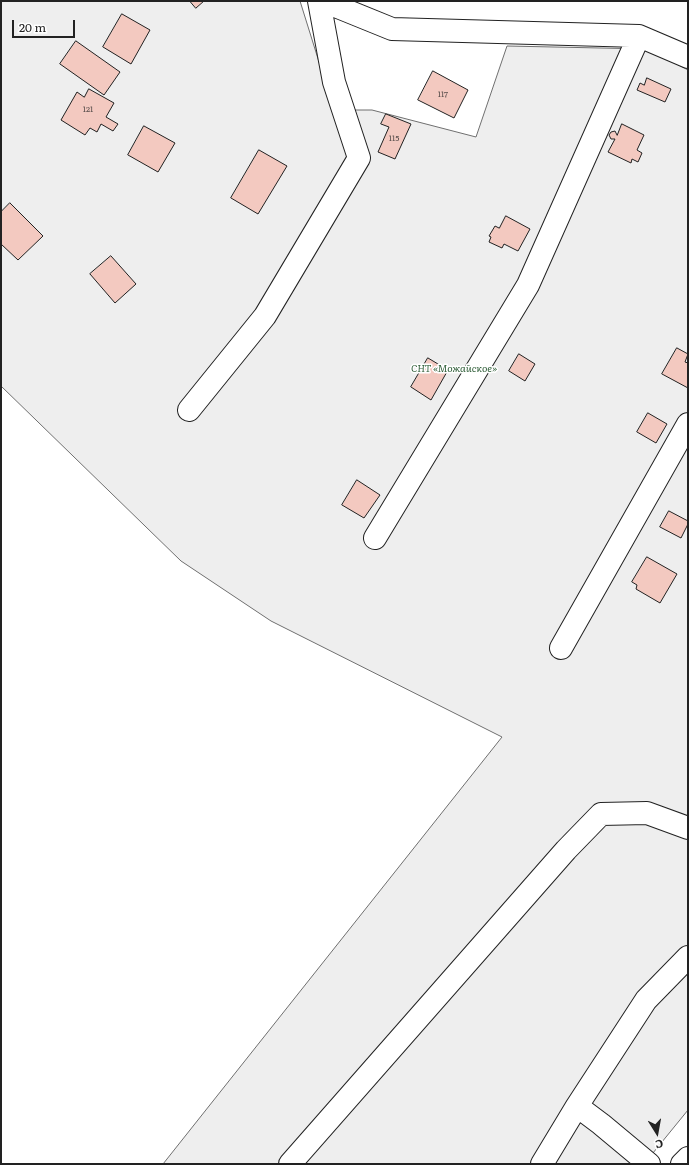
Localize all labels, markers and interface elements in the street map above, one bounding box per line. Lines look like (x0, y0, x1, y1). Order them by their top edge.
scale bar (14, 12, 77, 38)
text: 20 m (19, 18, 46, 36)
house number: 117 (438, 90, 448, 100)
house number: 121 (83, 105, 93, 115)
house number: 115 (389, 134, 399, 144)
park label: СНТ «Можайское» (411, 363, 497, 375)
north arrow (637, 1113, 677, 1153)
text: С (654, 1136, 665, 1153)

